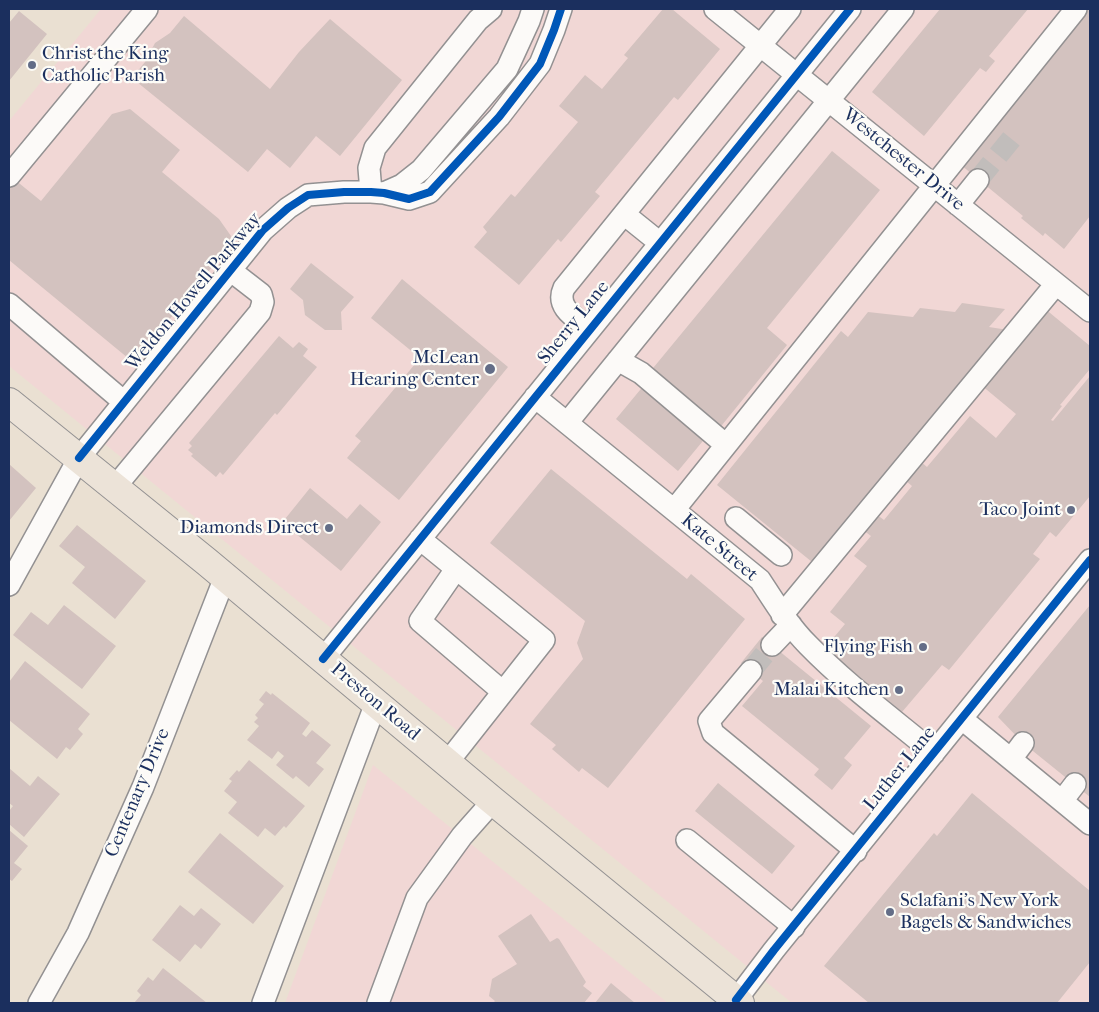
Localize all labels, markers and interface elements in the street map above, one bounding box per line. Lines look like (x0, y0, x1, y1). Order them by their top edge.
place label: Christ the King Catholic Parish (42, 43, 168, 87)
marker: Christ the King Catholic Parish (26, 59, 38, 71)
street label: Westchester Drive (837, 104, 969, 216)
street label: Weldon Howell Parkway (121, 209, 267, 375)
street label: Sherry Lane (533, 277, 615, 369)
place label: McLean Hearing Center (350, 347, 479, 391)
marker: McLean Hearing Center (483, 362, 497, 376)
place label: Taco Joint (979, 499, 1061, 521)
marker: Taco Joint (1065, 504, 1077, 516)
street label: Kate Street (676, 509, 762, 587)
place label: Diamonds Direct (180, 517, 319, 539)
marker: Diamonds Direct (323, 522, 335, 534)
place label: Flying Fish (823, 636, 913, 658)
marker: Flying Fish (917, 641, 929, 653)
street label: Preston Road (326, 658, 424, 746)
place label: Malai Kitchen (774, 679, 889, 701)
marker: Malai Kitchen (893, 684, 905, 696)
street label: Luther Lane (859, 722, 941, 816)
street label: Centenary Drive (101, 725, 175, 861)
place label: Sclafani's New York Bagels & Sandwiches (900, 890, 1071, 934)
marker: Sclafani's New York Bagels & Sandwiches (884, 906, 896, 918)

